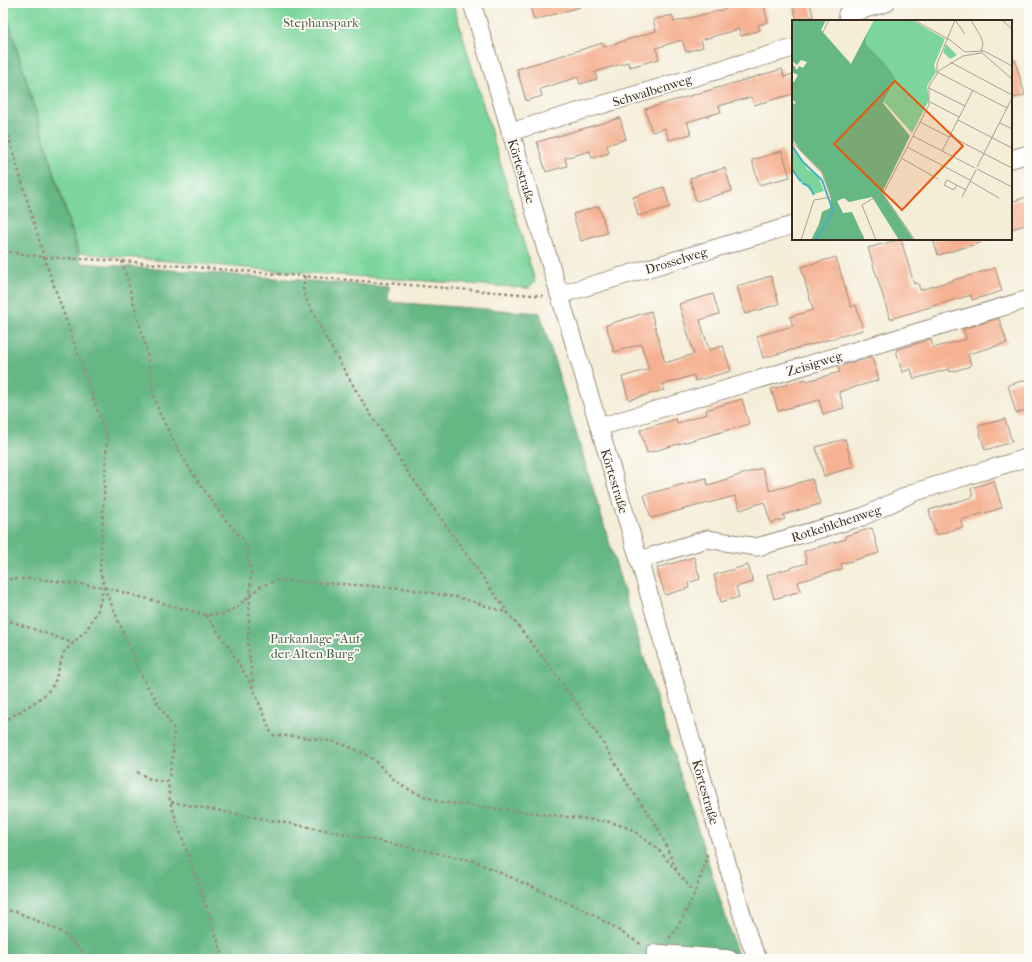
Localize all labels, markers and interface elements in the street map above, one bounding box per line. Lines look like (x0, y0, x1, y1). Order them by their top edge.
park label: Stephanspark (283, 15, 359, 30)
inset map (792, 20, 1012, 240)
street label: Schwalbenweg (611, 71, 694, 110)
street label: Körtestraße (505, 137, 539, 206)
street label: Drosselweg (643, 244, 710, 277)
street label: Zeisigweg (784, 348, 845, 379)
street label: Körtestraße (598, 447, 632, 516)
street label: Rotkehlchenweg (789, 502, 884, 545)
park label: Parkanlage "Auf der Alten Burg" (270, 631, 363, 661)
street label: Körtestraße (689, 758, 722, 827)

